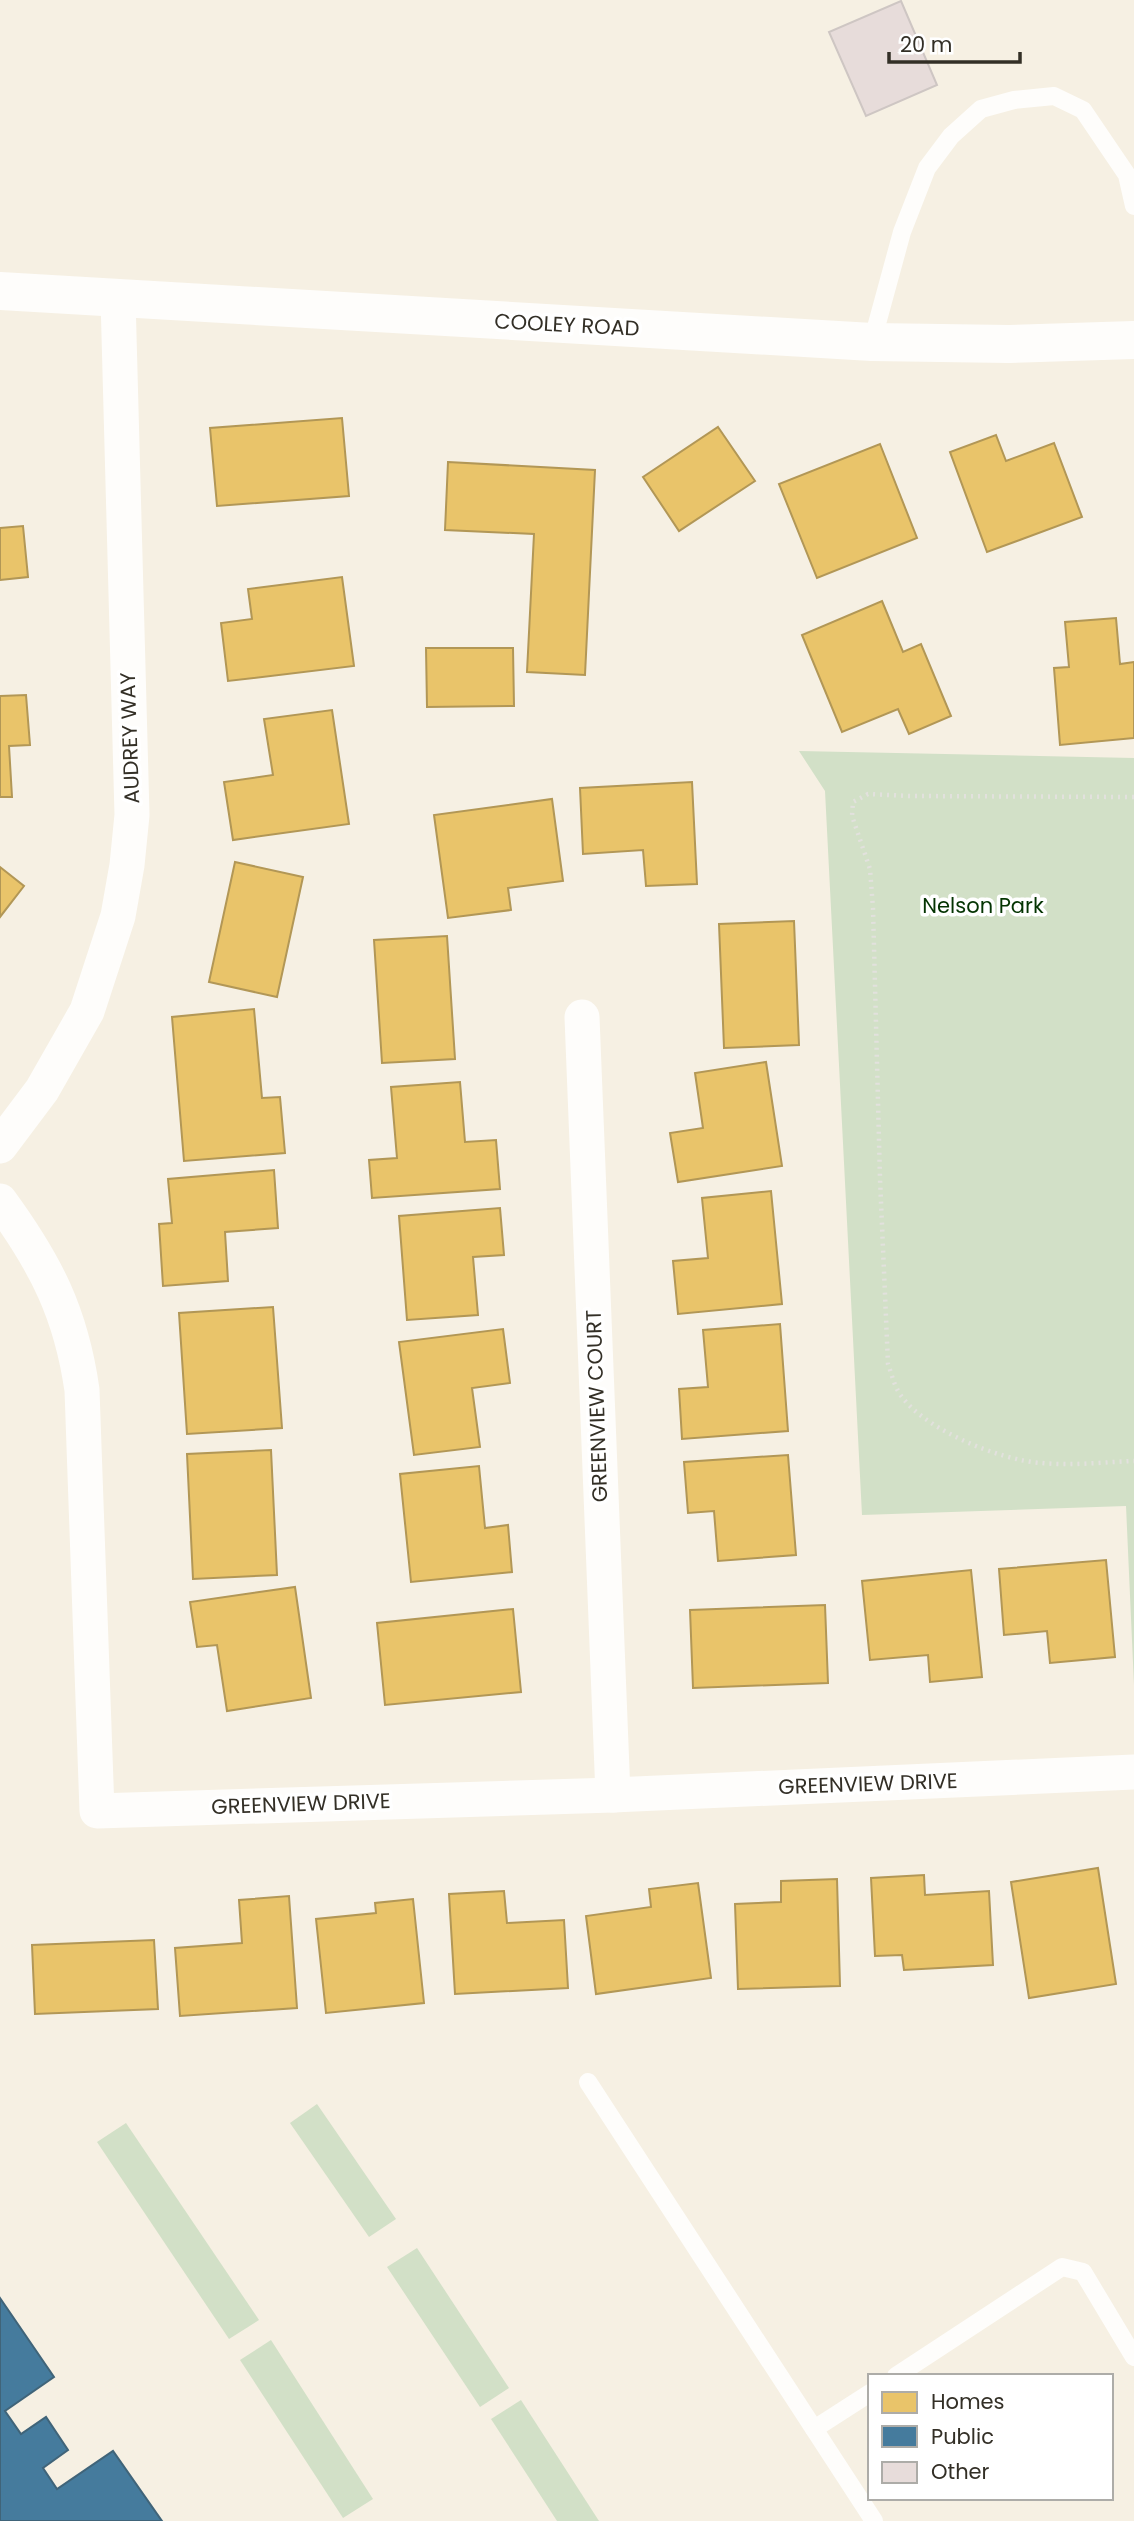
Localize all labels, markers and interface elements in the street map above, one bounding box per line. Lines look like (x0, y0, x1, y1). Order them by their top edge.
scale bar (889, 21, 1020, 65)
text: 20 m (900, 30, 953, 59)
street label: COOLEY ROAD (494, 306, 640, 343)
street label: AUDREY WAY (113, 672, 146, 804)
park label: Nelson Park (922, 891, 1044, 920)
street label: GREENVIEW COURT (579, 1309, 614, 1503)
street label: GREENVIEW DRIVE (778, 1766, 958, 1801)
street label: GREENVIEW DRIVE (211, 1786, 391, 1821)
legend (868, 2374, 1113, 2500)
text: Homes (931, 2387, 1005, 2416)
text: Public (931, 2422, 994, 2451)
text: Other (931, 2457, 990, 2486)

